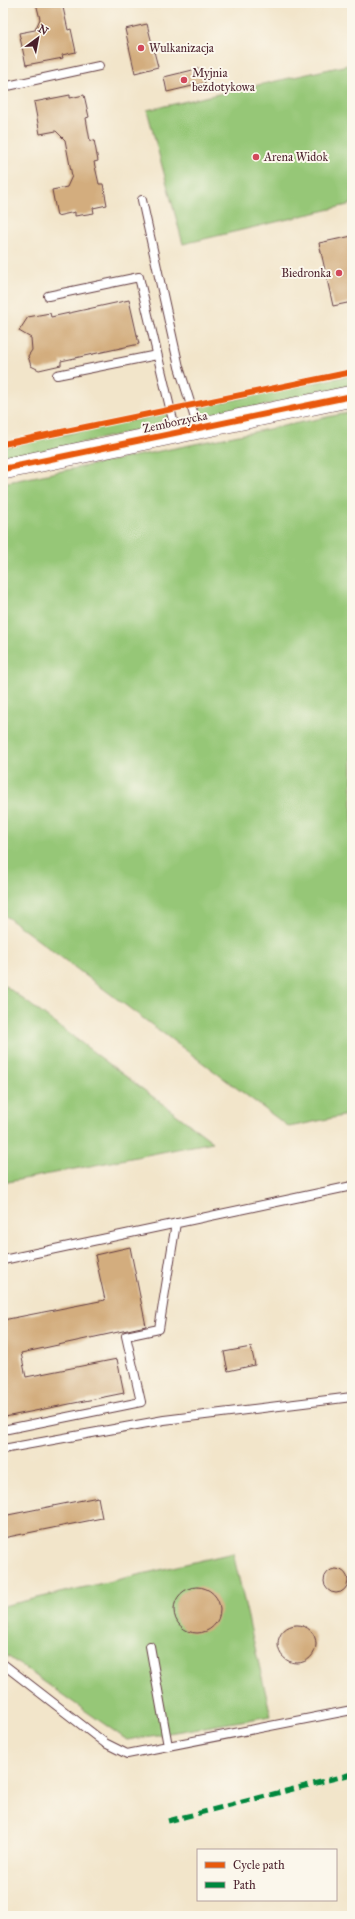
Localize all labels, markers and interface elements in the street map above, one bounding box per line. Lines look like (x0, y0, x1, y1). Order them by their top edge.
north arrow (18, 18, 58, 58)
text: N (36, 22, 51, 38)
place label: Wulkanizacja (149, 41, 215, 55)
marker: Wulkanizacja (136, 43, 146, 53)
place label: Myjnia bezdotykowa (192, 66, 256, 94)
marker: Myjnia bezdotykowa (179, 75, 189, 85)
place label: Arena Widok (263, 150, 328, 164)
marker: Arena Widok (251, 152, 261, 162)
place label: Biedronka (281, 266, 332, 280)
marker: Biedronka (334, 268, 344, 278)
street label: Zemborzycka (141, 408, 209, 436)
legend (197, 1849, 337, 1901)
text: Cycle path (233, 1858, 285, 1872)
text: Path (233, 1878, 256, 1892)

